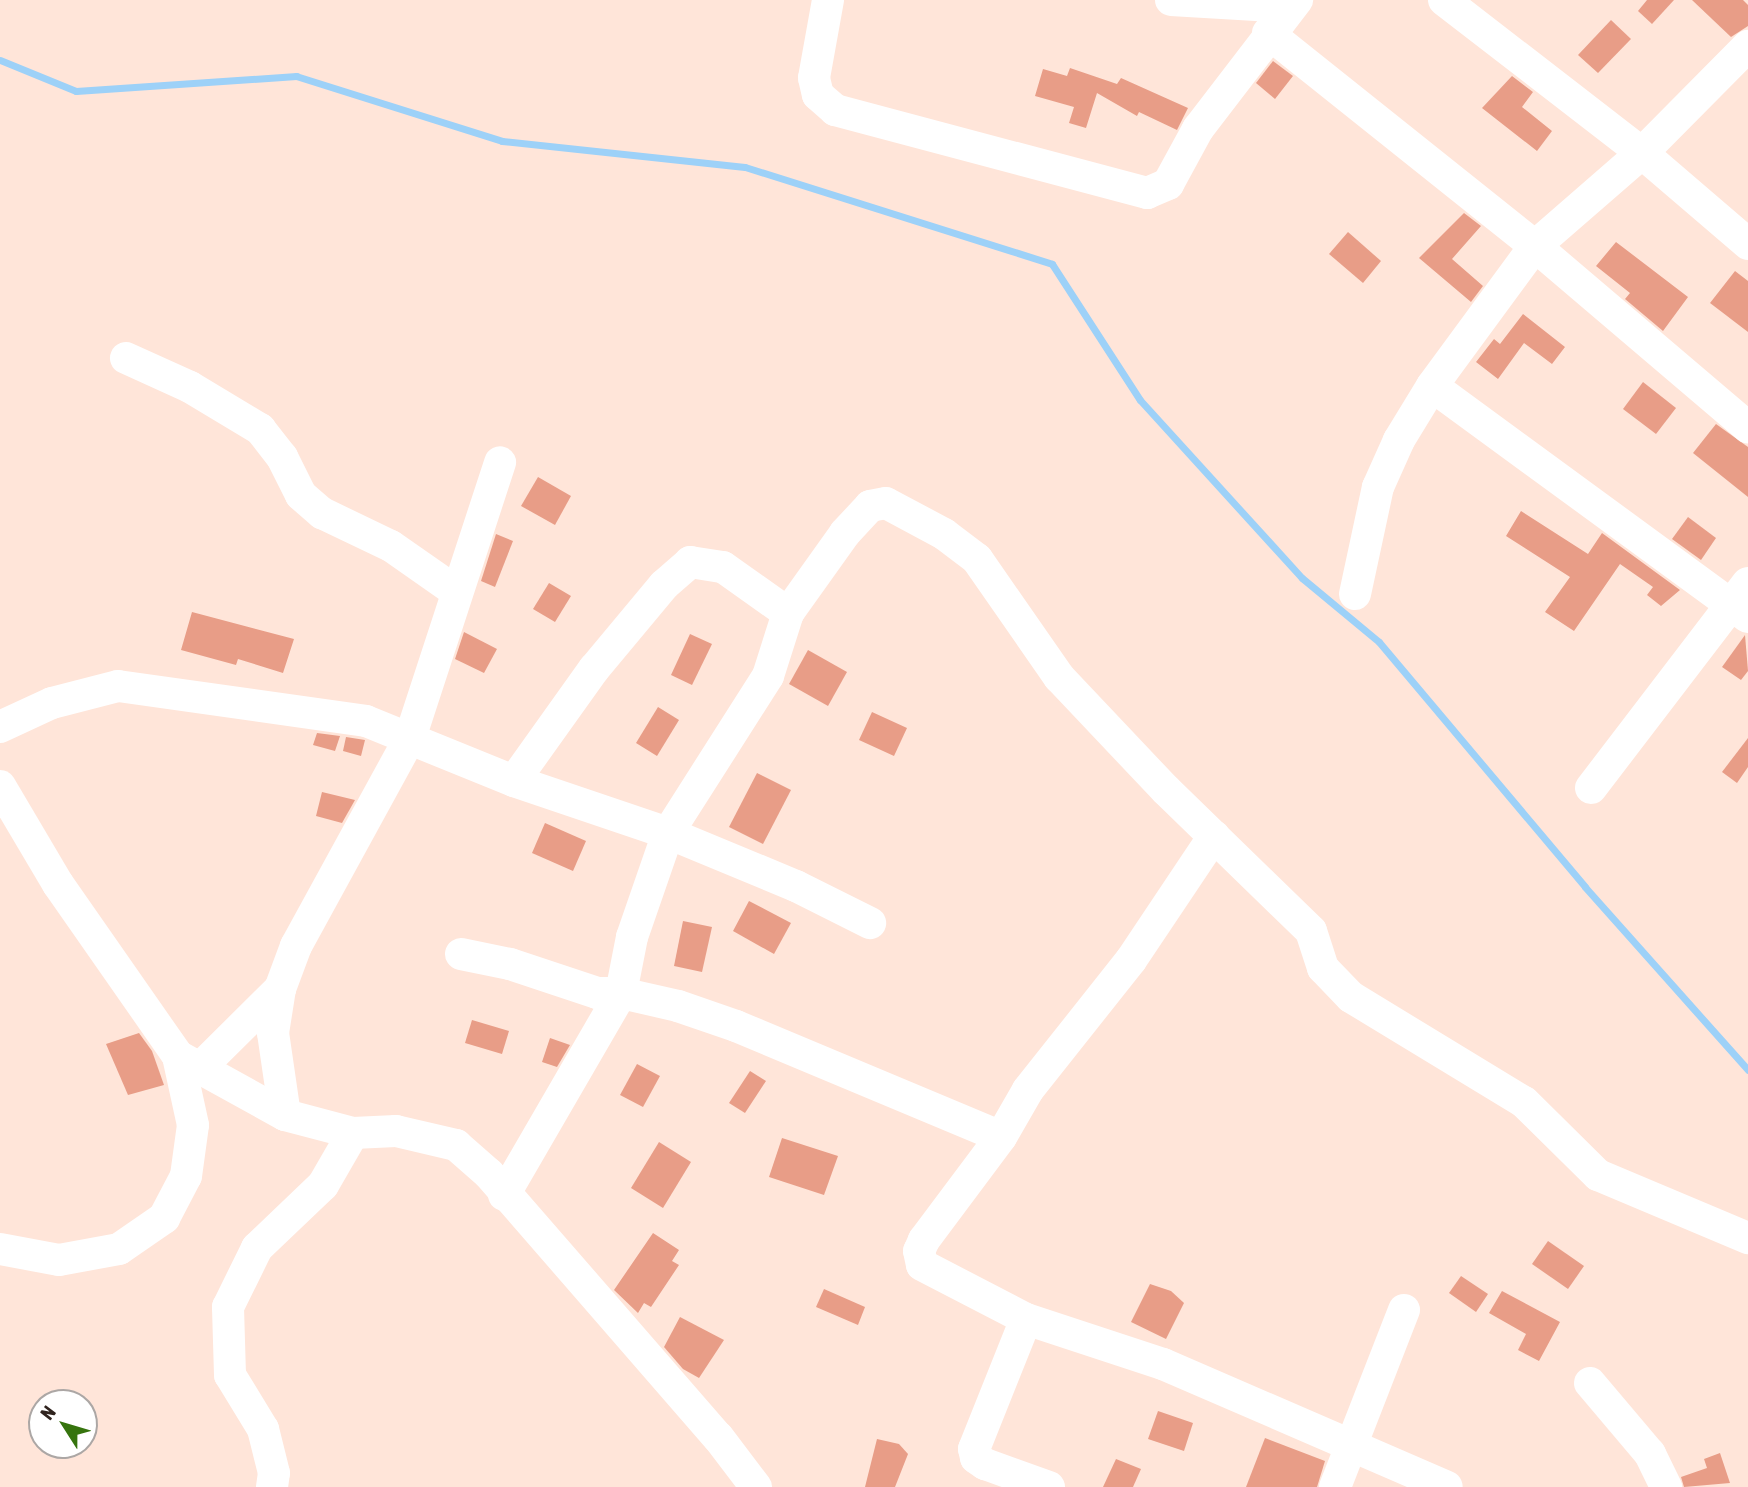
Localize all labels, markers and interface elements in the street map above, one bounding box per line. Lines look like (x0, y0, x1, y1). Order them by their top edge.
north arrow (28, 1389, 98, 1459)
text: N (36, 1401, 60, 1424)

